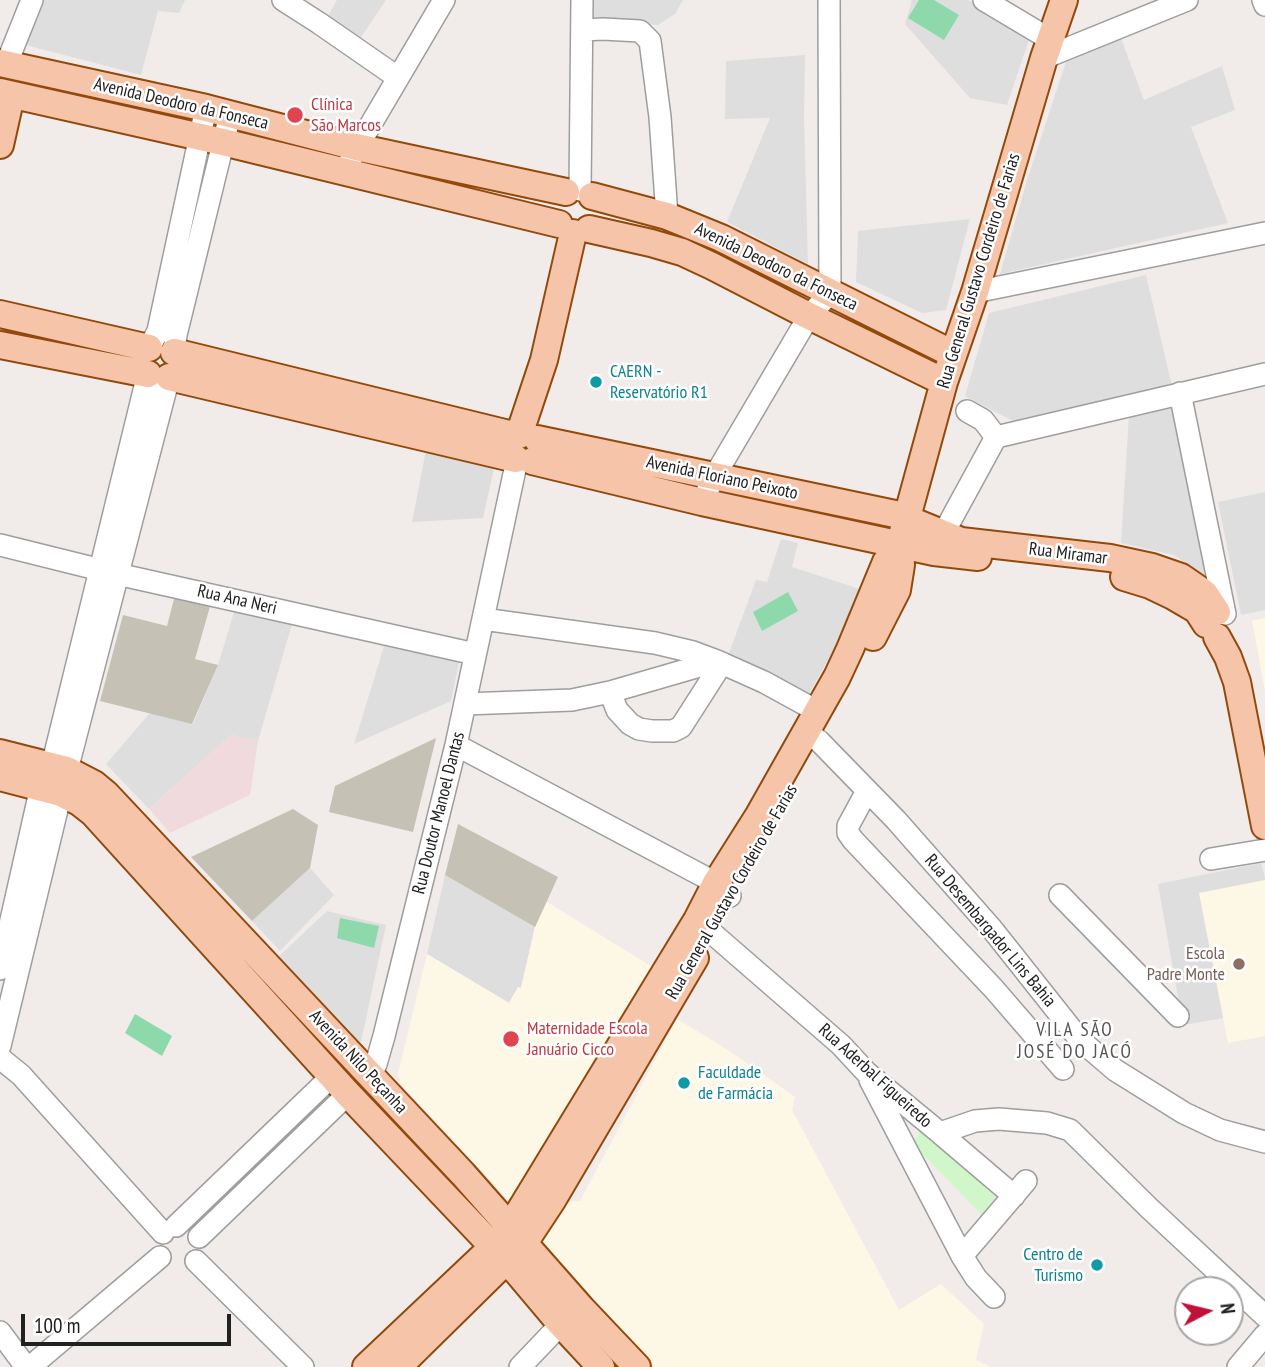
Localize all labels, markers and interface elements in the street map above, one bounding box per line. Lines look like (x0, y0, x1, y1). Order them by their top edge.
street label: Avenida Deodoro da Fonseca (92, 73, 270, 135)
place label: Clínica São Marcos (311, 94, 381, 136)
marker: Clínica São Marcos (285, 105, 305, 125)
street label: Rua General Gustavo Cordeiro de Farias (933, 151, 1025, 391)
street label: Avenida Deodoro da Fonseca (691, 218, 861, 316)
place label: CAERN - Reservatório R1 (610, 361, 708, 404)
marker: CAERN - Reservatório R1 (588, 374, 604, 390)
street label: Avenida Floriano Peixoto (644, 451, 800, 505)
street label: Rua Miramar (1028, 538, 1108, 570)
street label: Rua Ana Neri (195, 580, 279, 620)
street label: Rua Doutor Manoel Dantas (408, 730, 470, 896)
street label: Rua General Gustavo Cordeiro de Farias (661, 781, 803, 1003)
street label: Rua Desembargador Lins Bahia (920, 850, 1060, 1012)
place label: Escola Padre Monte (1147, 943, 1225, 986)
marker: Escola Padre Monte (1231, 956, 1247, 972)
street label: Avenida Nilo Peçanha (304, 1006, 412, 1118)
place label: Maternidade Escola Januário Cicco (527, 1018, 648, 1060)
street label: Rua Aderbal Figueiredo (814, 1019, 936, 1133)
district label: VILA SÃO JOSÉ DO JACÓ (1019, 1020, 1131, 1064)
marker: Maternidade Escola Januário Cicco (501, 1029, 521, 1049)
place label: Faculdade de Farmácia (698, 1062, 773, 1104)
marker: Faculdade de Farmácia (676, 1075, 692, 1091)
place label: Centro de Turismo (1023, 1244, 1083, 1286)
marker: Centro de Turismo (1089, 1257, 1105, 1273)
north arrow (1174, 1276, 1244, 1346)
scale bar (24, 1300, 234, 1344)
text: N (1215, 1302, 1240, 1315)
text: 100 m (34, 1312, 80, 1339)

